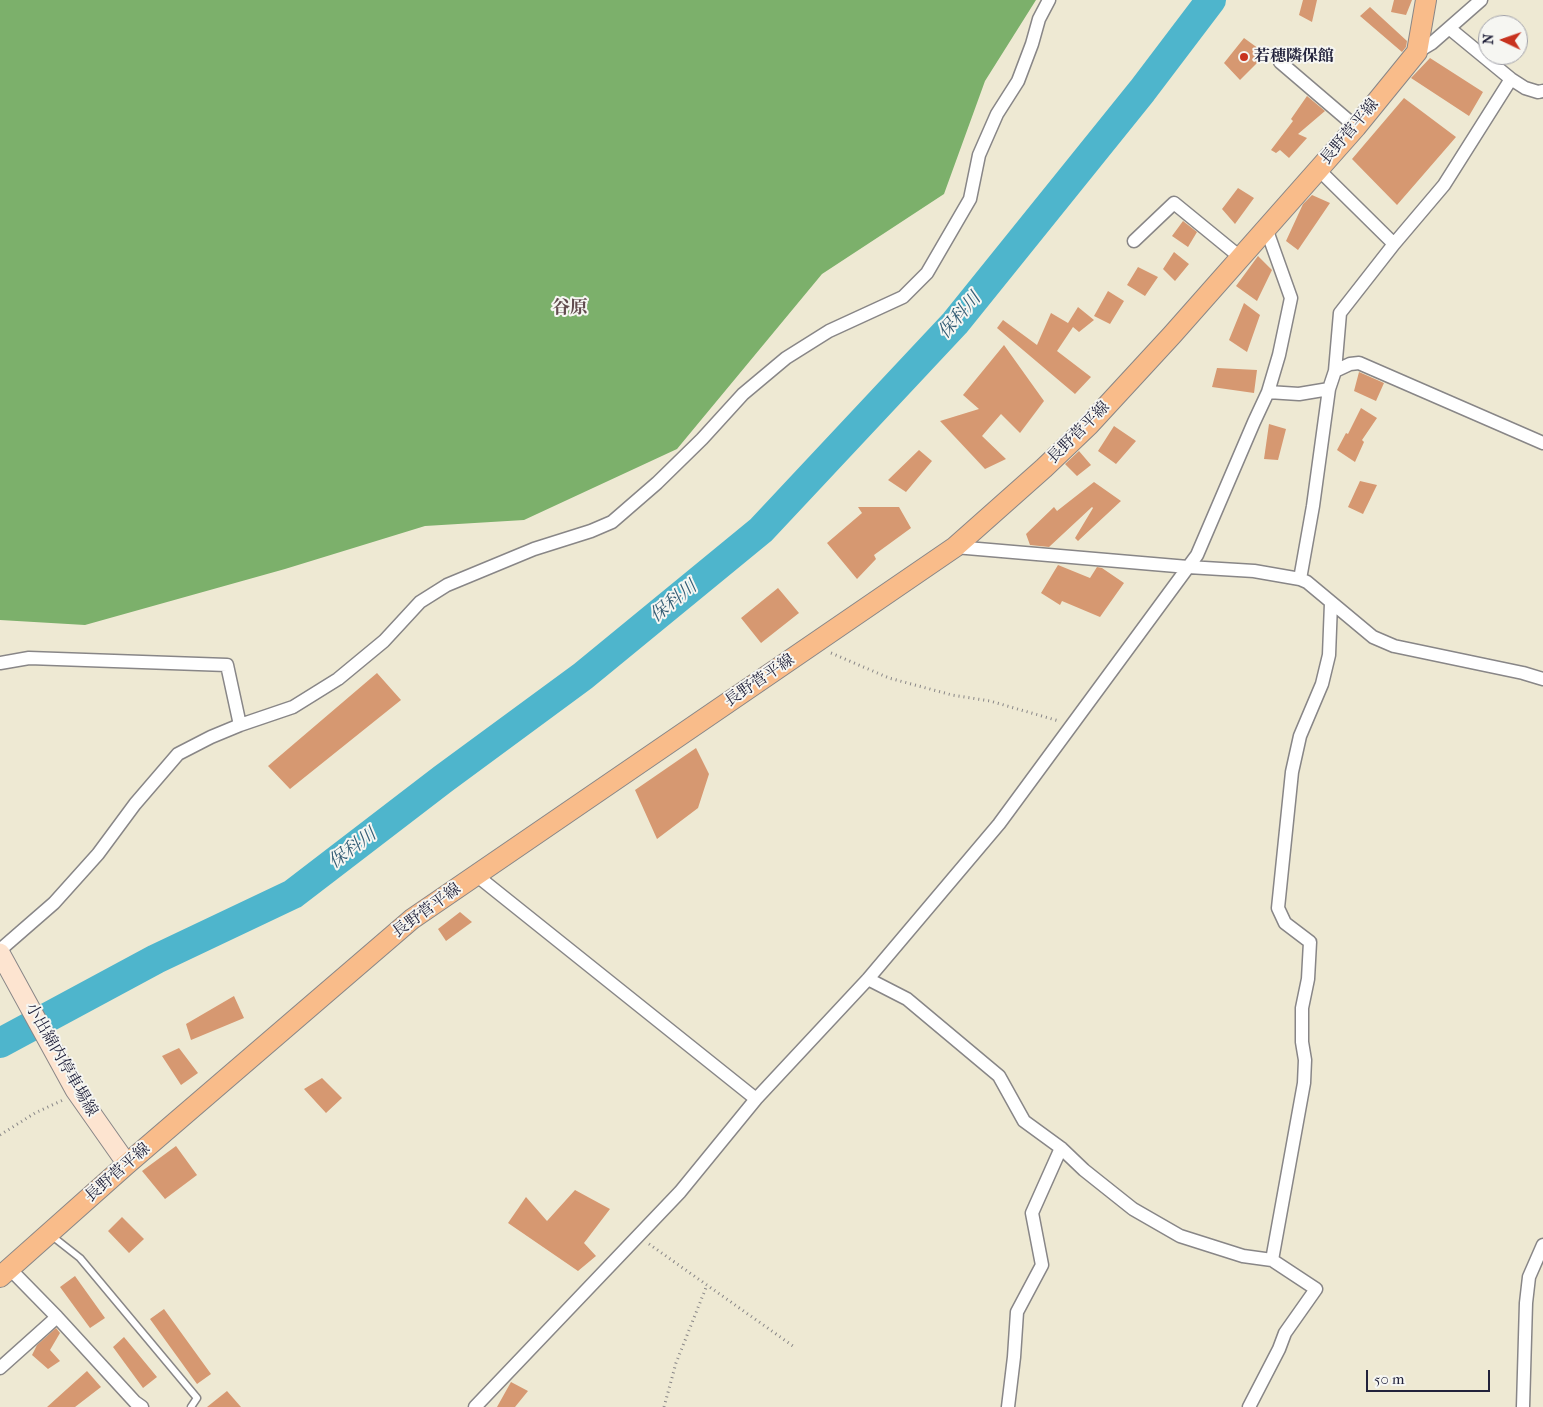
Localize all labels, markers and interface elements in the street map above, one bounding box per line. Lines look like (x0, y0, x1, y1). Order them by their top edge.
north arrow (1478, 15, 1528, 65)
text: N (1480, 33, 1497, 45)
place label: 若穂隣保館 (1254, 47, 1334, 67)
marker: 若穂隣保館 (1238, 51, 1250, 63)
street label: 長野菅平線 (1317, 95, 1383, 169)
water label: 保科川 (934, 289, 986, 343)
district label: 谷原 (552, 298, 588, 320)
street label: 長野菅平線 (1044, 398, 1114, 468)
water label: 保科川 (646, 577, 702, 627)
street label: 長野菅平線 (721, 651, 799, 711)
water label: 保科川 (325, 824, 381, 874)
street label: 長野菅平線 (389, 880, 465, 942)
street label: 小出綿内停車場線 (21, 1000, 101, 1120)
street label: 長野菅平線 (82, 1140, 154, 1206)
scale bar (1368, 1360, 1492, 1392)
text: 50 m (1374, 1370, 1404, 1388)

